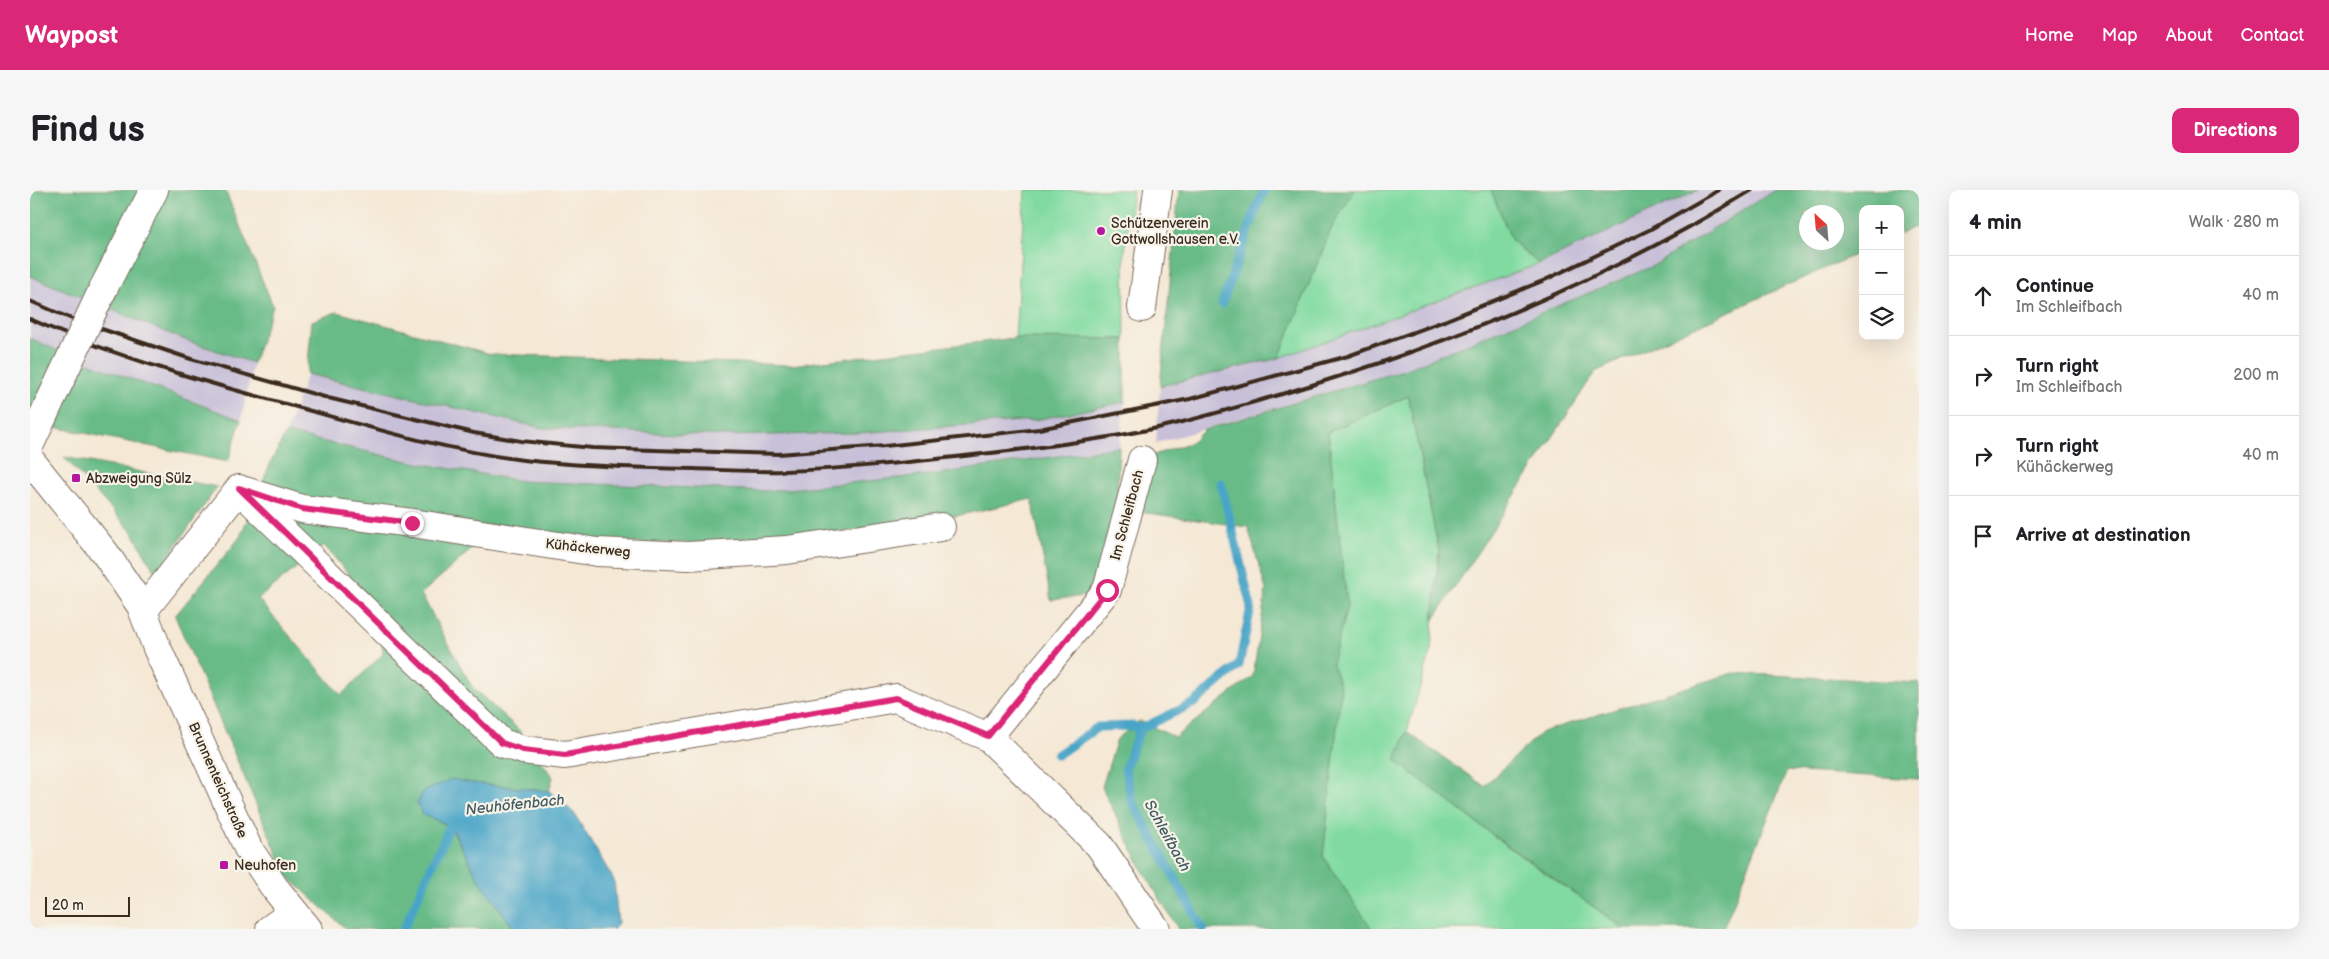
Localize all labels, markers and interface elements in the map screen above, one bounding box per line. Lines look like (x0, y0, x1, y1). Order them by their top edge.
text: Waypost (25, 21, 118, 50)
text: Home (2025, 25, 2074, 46)
text: Map (2102, 25, 2138, 46)
text: About (2166, 25, 2213, 46)
text: Contact (2241, 25, 2304, 46)
button: Directions (2172, 108, 2299, 153)
text: Find us (30, 109, 145, 152)
north arrow (1799, 205, 1844, 250)
map controls (1859, 205, 1904, 340)
button: + (1859, 205, 1904, 250)
text: 4 min (1969, 210, 2022, 235)
text: Walk · 280 m (2189, 213, 2279, 232)
place label: Schützenverein Gottwollshausen e.V. (1111, 215, 1239, 248)
marker: Schützenverein Gottwollshausen e.V. (1095, 225, 1107, 237)
button: − (1859, 250, 1904, 295)
text: Continue (2016, 275, 2094, 298)
icon: ahead (1969, 282, 1997, 310)
text: 40 m (2242, 286, 2279, 305)
button: layers (1859, 295, 1904, 340)
text: Im Schleifbach (2016, 298, 2122, 317)
text: Turn right (2016, 355, 2099, 378)
icon: right (1969, 362, 1997, 390)
text: 200 m (2233, 366, 2279, 385)
text: Im Schleifbach (2016, 378, 2122, 397)
text: Turn right (2016, 435, 2099, 458)
icon: right (1969, 442, 1997, 470)
text: 40 m (2242, 446, 2279, 465)
text: Kühäckerweg (2016, 458, 2114, 477)
street label: Im Schleifbach (1107, 468, 1147, 562)
place label: Abzweigung Sülz (86, 470, 192, 487)
marker: Abzweigung Sülz (70, 472, 82, 484)
route end (401, 512, 424, 535)
icon: arrive (1969, 522, 1997, 550)
text: Arrive at destination (2016, 524, 2191, 547)
street label: Kühäckerweg (545, 535, 631, 561)
route start (1096, 579, 1119, 602)
street label: Brunnenteichstraße (185, 719, 251, 841)
water label: Neuhöfenbach (464, 790, 566, 820)
water label: Schleifbach (1140, 797, 1194, 875)
place label: Neuhofen (234, 857, 296, 874)
marker: Neuhofen (218, 859, 230, 871)
scale bar (45, 894, 130, 917)
text: 20 m (52, 897, 84, 914)

